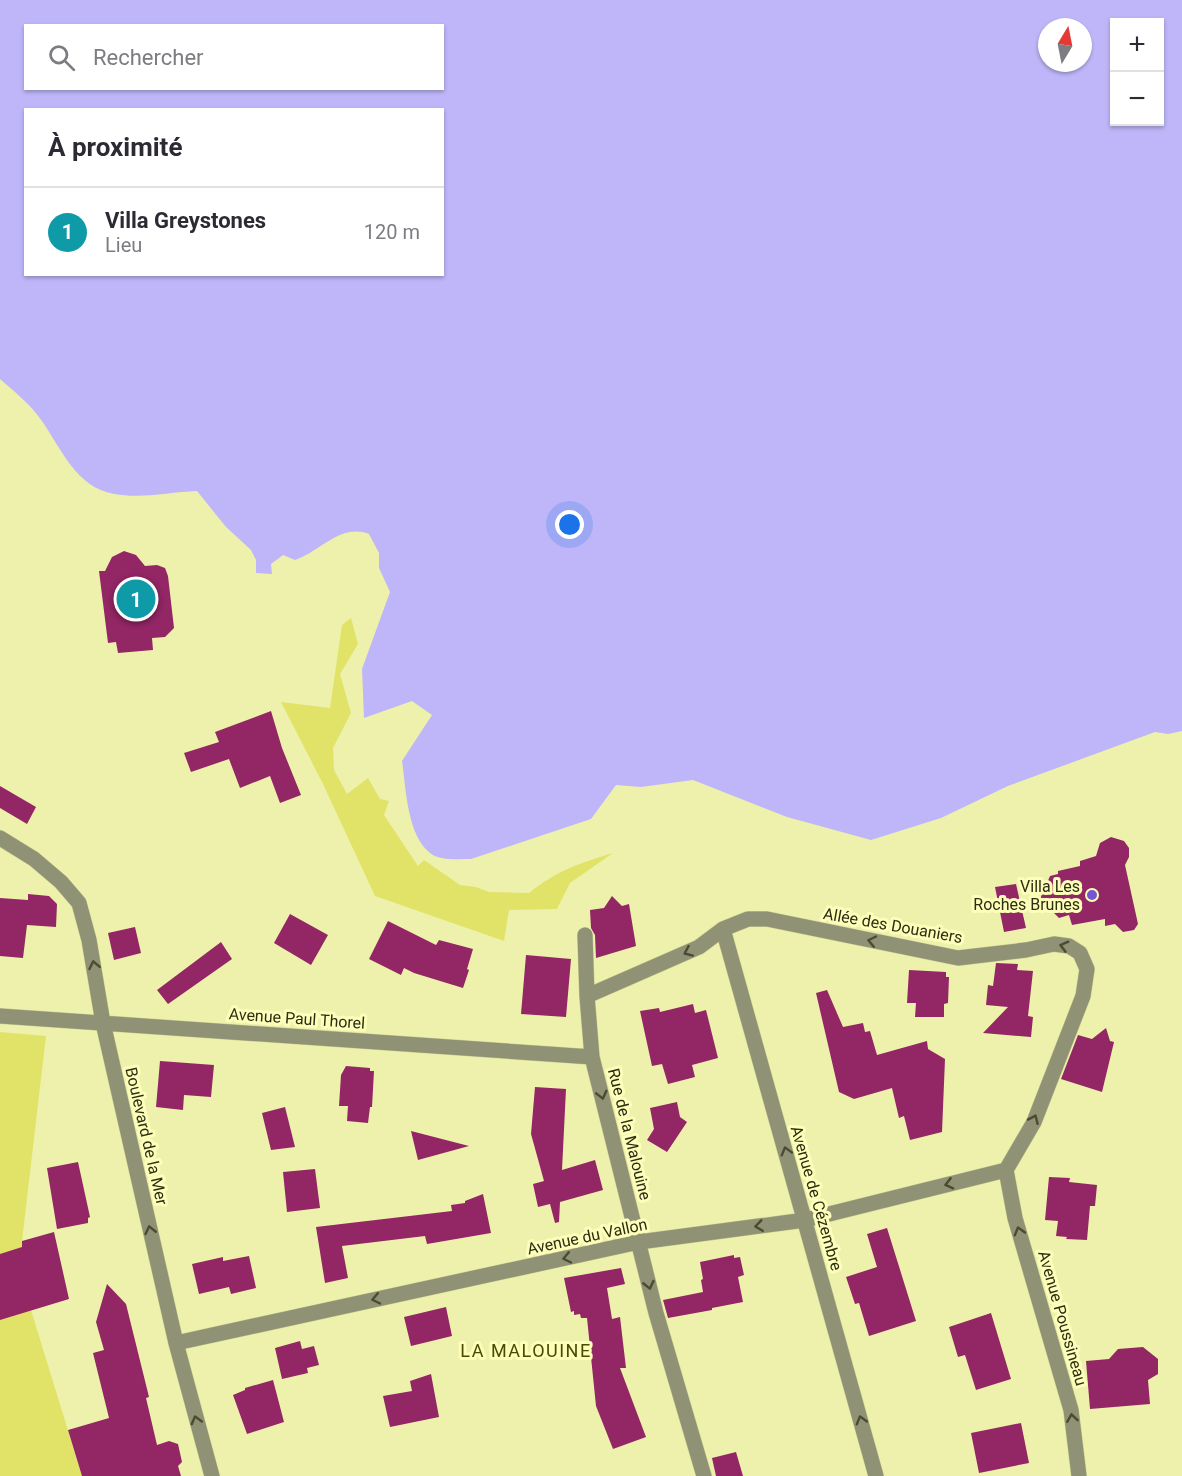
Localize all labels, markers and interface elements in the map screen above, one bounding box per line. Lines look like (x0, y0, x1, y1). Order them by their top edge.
north arrow (1038, 18, 1092, 72)
map controls (1110, 18, 1164, 126)
button: + (1110, 18, 1164, 72)
search box (24, 24, 444, 90)
icon: search (45, 41, 78, 74)
text: Rechercher (93, 45, 204, 70)
button: − (1110, 72, 1164, 126)
text: À proximité (48, 132, 182, 162)
text: Villa Greystones (105, 208, 266, 233)
text: 1 (62, 220, 73, 244)
text: 120 m (364, 220, 420, 244)
text: Lieu (105, 233, 142, 257)
your location (555, 510, 584, 539)
pin: 1 (116, 576, 156, 622)
place label: Villa Les Roches Brunes (973, 877, 1080, 914)
marker: Villa Les Roches Brunes (1085, 888, 1099, 902)
street label: Allée des Douaniers (822, 904, 964, 947)
one-way arrow (868, 935, 878, 948)
one-way arrow (1059, 941, 1069, 954)
one-way arrow (683, 944, 694, 956)
one-way arrow (88, 960, 101, 970)
street label: Avenue Paul Thorel (228, 1004, 366, 1033)
street label: Boulevard de la Mer (121, 1065, 172, 1207)
street label: Rue de la Malouine (604, 1066, 655, 1202)
one-way arrow (595, 1090, 607, 1100)
one-way arrow (1027, 1115, 1039, 1126)
street label: Avenue de Cézembre (787, 1124, 846, 1273)
one-way arrow (780, 1146, 793, 1156)
one-way arrow (945, 1177, 955, 1190)
street label: Avenue du Vallon (525, 1214, 649, 1259)
one-way arrow (755, 1219, 764, 1232)
one-way arrow (144, 1225, 157, 1235)
one-way arrow (1014, 1226, 1026, 1236)
street label: Avenue Poussineau (1034, 1248, 1091, 1388)
one-way arrow (562, 1251, 572, 1264)
one-way arrow (642, 1279, 655, 1289)
one-way arrow (372, 1292, 382, 1305)
district label: LA MALOUINE (460, 1340, 592, 1361)
one-way arrow (1067, 1413, 1079, 1423)
one-way arrow (191, 1415, 204, 1425)
one-way arrow (856, 1415, 868, 1426)

